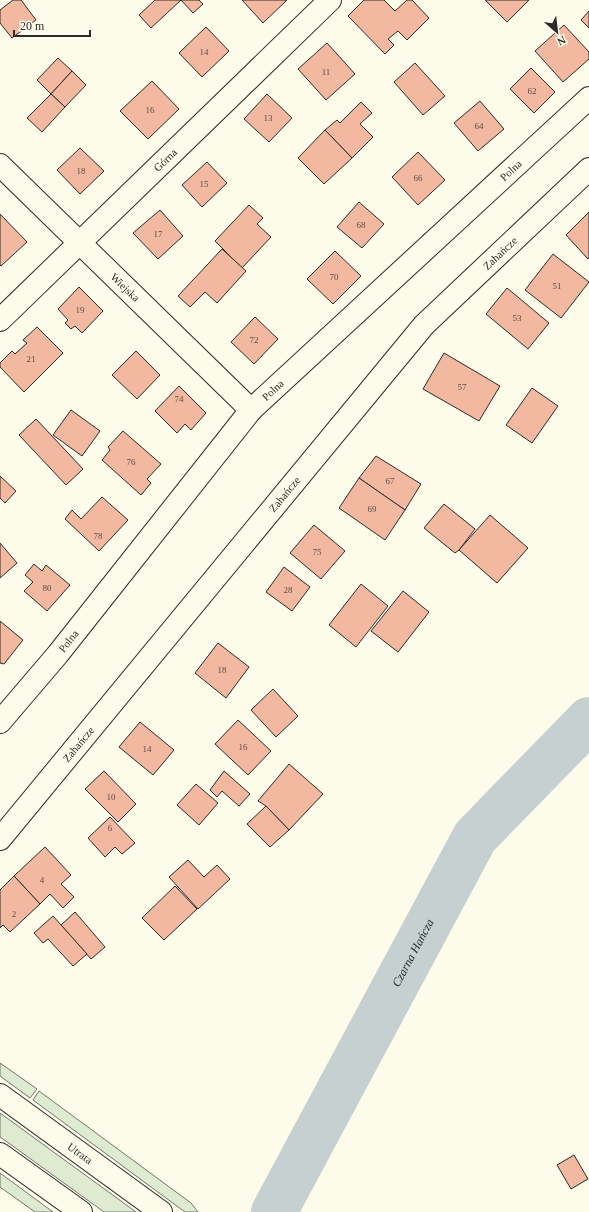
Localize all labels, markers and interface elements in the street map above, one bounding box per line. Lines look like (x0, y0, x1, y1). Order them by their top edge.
scale bar (14, 12, 90, 38)
north arrow (537, 12, 577, 52)
text: 20 m (20, 19, 45, 33)
text: N (555, 34, 568, 48)
house number: 14 (200, 47, 209, 57)
house number: 11 (322, 67, 330, 77)
house number: 62 (528, 86, 537, 96)
house number: 16 (146, 105, 155, 115)
house number: 13 (264, 113, 273, 123)
house number: 64 (475, 121, 484, 131)
street label: Górna (151, 146, 179, 174)
street label: Polna (497, 157, 524, 183)
house number: 18 (77, 166, 86, 176)
house number: 66 (414, 173, 423, 183)
house number: 15 (200, 179, 209, 189)
house number: 68 (357, 220, 366, 230)
house number: 17 (154, 229, 163, 239)
street label: Zahańcze (481, 234, 520, 272)
street label: Wiejska (108, 270, 142, 304)
house number: 70 (330, 272, 339, 282)
house number: 51 (553, 281, 562, 291)
house number: 19 (76, 305, 85, 315)
house number: 53 (513, 313, 522, 323)
house number: 72 (250, 335, 259, 345)
house number: 21 (27, 354, 36, 364)
street label: Polna (259, 377, 286, 403)
house number: 57 (458, 382, 467, 392)
house number: 74 (175, 394, 184, 404)
house number: 76 (127, 457, 136, 467)
street label: Zahańcze (266, 474, 303, 514)
house number: 67 (386, 476, 395, 486)
house number: 69 (368, 504, 377, 514)
house number: 78 (94, 531, 103, 541)
house number: 75 (313, 547, 322, 557)
house number: 80 (43, 583, 52, 593)
house number: 28 (284, 585, 293, 595)
street label: Polna (56, 627, 81, 655)
house number: 18 (218, 665, 227, 675)
street label: Zahańcze (60, 724, 96, 764)
house number: 16 (239, 742, 248, 752)
house number: 14 (143, 744, 152, 754)
house number: 10 (107, 792, 116, 802)
house number: 6 (108, 823, 113, 833)
house number: 4 (40, 875, 45, 885)
house number: 2 (12, 909, 16, 919)
water label: Czarna Hańcza (389, 917, 437, 989)
street label: Utrata (65, 1140, 95, 1166)

